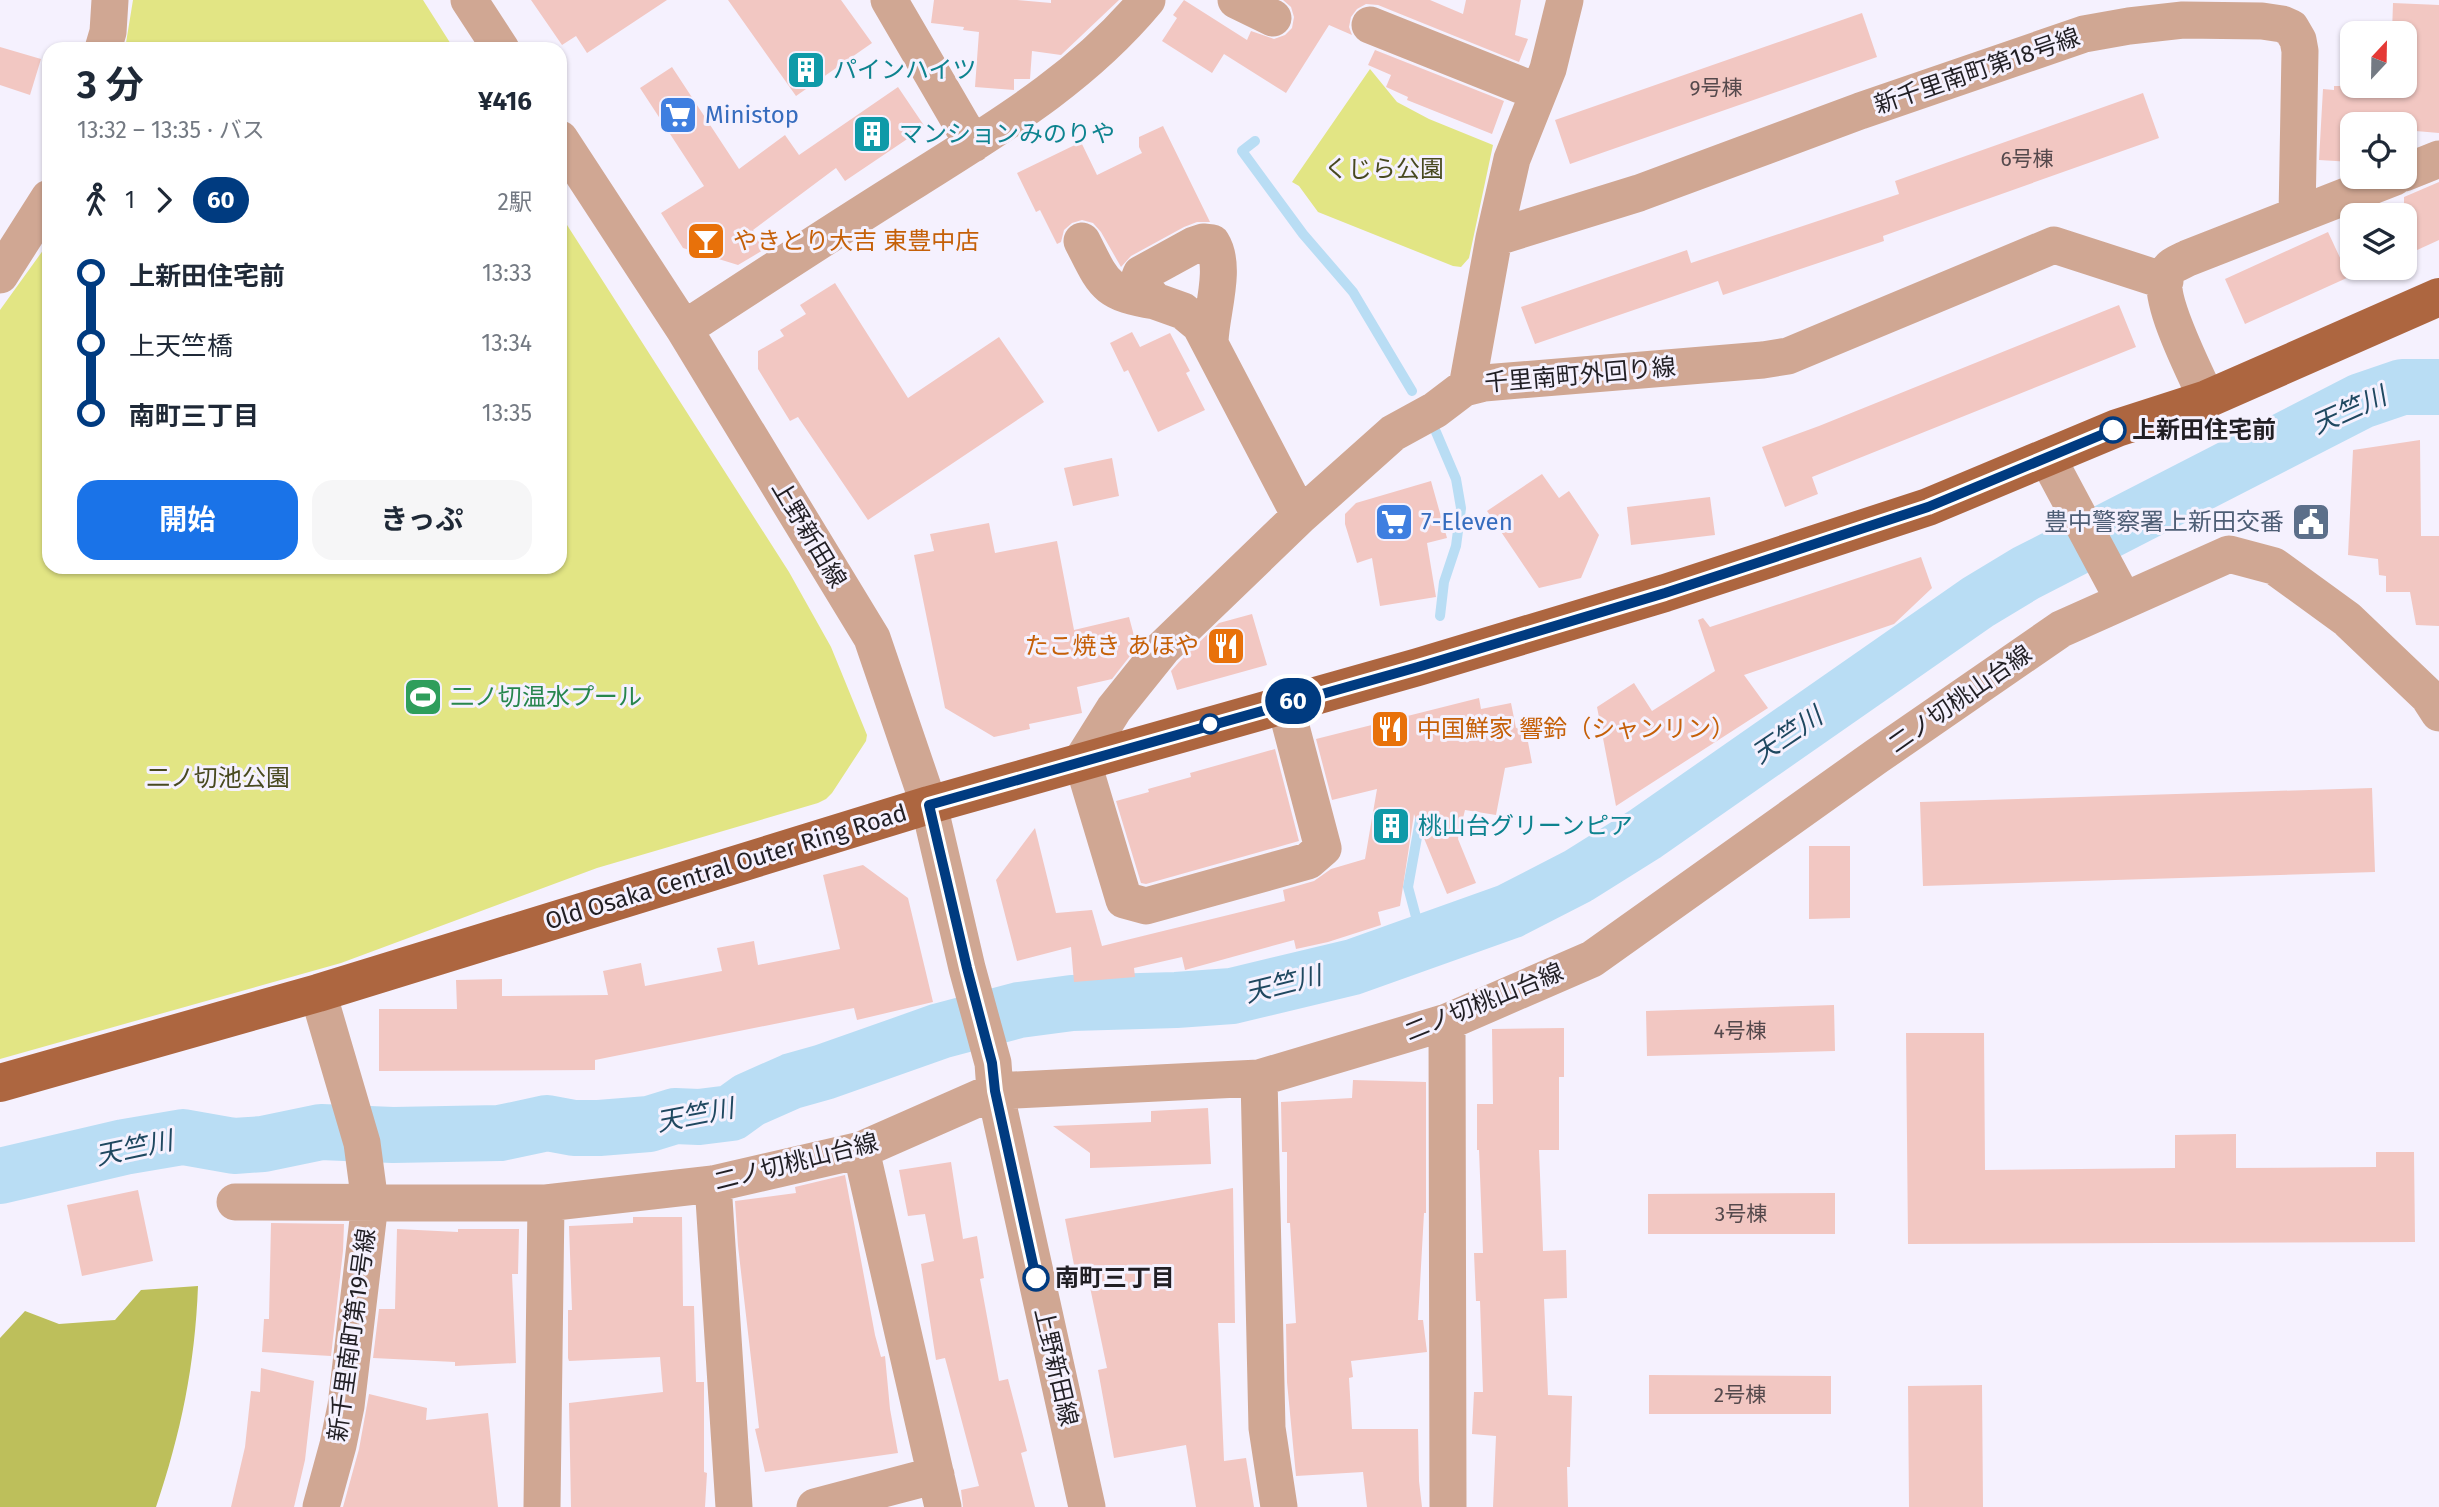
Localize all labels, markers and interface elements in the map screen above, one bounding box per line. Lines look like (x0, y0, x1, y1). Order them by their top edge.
north arrow (2340, 21, 2417, 98)
map controls (2340, 21, 2417, 280)
street label: 新千里南町第18号線 (1871, 23, 2083, 119)
building icon: パインハイツ (785, 49, 827, 91)
place label: パインハイツ (833, 56, 977, 84)
text: 3 分 (77, 62, 144, 108)
house number: 9号棟 (1689, 75, 1743, 101)
text: ¥416 (478, 86, 532, 117)
supermarket icon: Ministop (657, 94, 699, 136)
place label: Ministop (705, 101, 799, 129)
button: locate (2340, 112, 2417, 189)
building icon: マンションみのりや (851, 113, 893, 155)
text: 13:32 – 13:35 · バス (77, 116, 265, 144)
place label: マンションみのりや (899, 120, 1115, 148)
house number: 6号棟 (2000, 146, 2054, 172)
park label: くじら公園 (1324, 155, 1444, 183)
icon: walk (77, 181, 115, 219)
icon: forward (145, 181, 183, 219)
text: 1 (125, 186, 135, 214)
text: 60 (207, 186, 235, 214)
text: 2駅 (498, 188, 532, 216)
button: layers (2340, 203, 2417, 280)
bar icon: やきとり大吉 東豊中店 (685, 220, 727, 262)
place label: やきとり大吉 東豊中店 (733, 227, 979, 255)
text: 13:33 (482, 259, 532, 287)
text: 上新田住宅前 (129, 261, 285, 292)
text: 13:34 (481, 329, 532, 357)
text: 上天竺橋 (129, 331, 233, 362)
street label: 千里南町外回り線 (1483, 353, 1677, 397)
water label: 天竺川 (2307, 379, 2394, 440)
text: 13:35 (482, 399, 532, 427)
text: 南町三丁目 (129, 401, 259, 432)
place label: 上新田住宅前 (2132, 416, 2276, 444)
marker: 上新田住宅前 (2100, 417, 2126, 443)
street label: 上野新田線 (766, 475, 852, 593)
button: 開始 (77, 480, 298, 560)
button: きっぷ (312, 480, 532, 560)
supermarket icon: 7-Eleven (1373, 501, 1415, 543)
public building icon: 豊中警察署上新田交番 (2290, 501, 2332, 543)
place label: 7-Eleven (1421, 508, 1513, 536)
place label: 豊中警察署上新田交番 (2044, 508, 2284, 536)
restaurant icon: たこ焼き あほや (1205, 625, 1247, 667)
place label: たこ焼き あほや (1025, 632, 1199, 660)
street label: 二ノ切桃山台線 (1883, 639, 2037, 759)
sports icon: 二ノ切温水プール (402, 676, 444, 718)
line badge: 60 (1262, 678, 1324, 724)
place label: 二ノ切温水プール (450, 683, 642, 711)
text: 60 (1279, 687, 1307, 715)
water label: 天竺川 (1746, 699, 1831, 770)
restaurant icon: 中国鮮家 響鈴（シャンリン） (1369, 708, 1411, 750)
unlabelled marker (1200, 714, 1220, 734)
place label: 中国鮮家 響鈴（シャンリン） (1417, 715, 1735, 743)
park label: 二ノ切池公園 (146, 764, 290, 792)
street label: Old Osaka Central Outer Ring Road (542, 799, 910, 935)
building icon: 桃山台グリーンピア (1370, 805, 1412, 847)
place label: 桃山台グリーンピア (1418, 812, 1633, 840)
street label: 二ノ切桃山台線 (1401, 958, 1567, 1046)
water label: 天竺川 (1242, 959, 1328, 1009)
house number: 4号棟 (1713, 1018, 1767, 1044)
water label: 天竺川 (654, 1092, 739, 1138)
water label: 天竺川 (93, 1125, 178, 1172)
street label: 二ノ切桃山台線 (711, 1128, 881, 1196)
house number: 3号棟 (1715, 1201, 1767, 1227)
street label: 新千里南町第19号線 (323, 1227, 381, 1443)
place label: 南町三丁目 (1055, 1264, 1175, 1292)
marker: 南町三丁目 (1023, 1265, 1049, 1291)
street label: 上野新田線 (1029, 1305, 1083, 1429)
house number: 2号棟 (1714, 1382, 1766, 1408)

